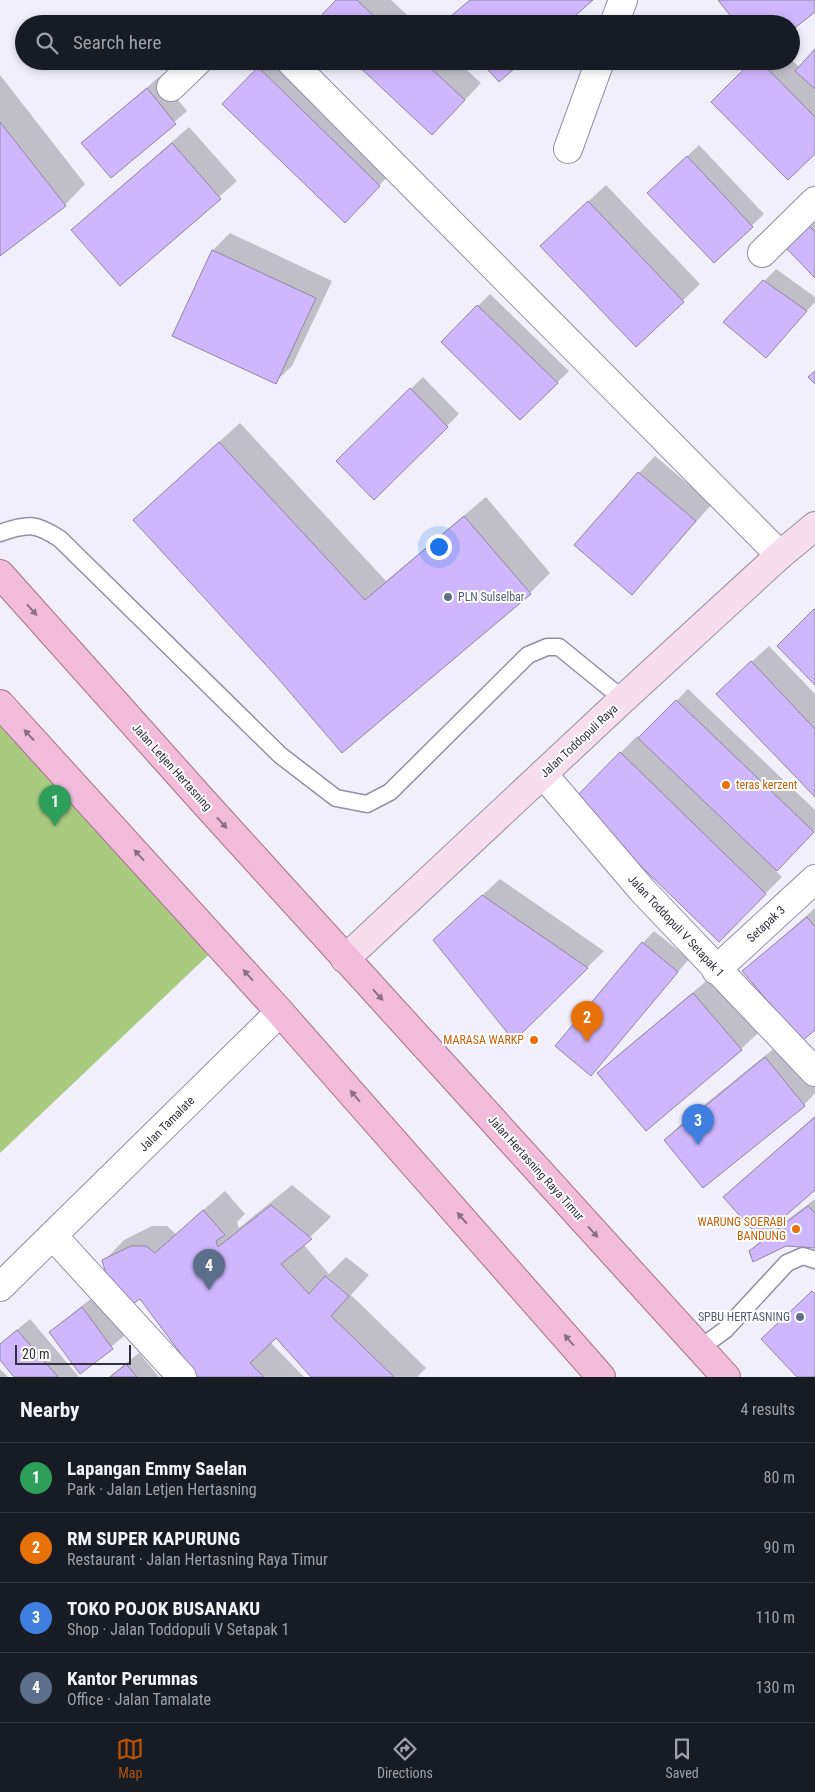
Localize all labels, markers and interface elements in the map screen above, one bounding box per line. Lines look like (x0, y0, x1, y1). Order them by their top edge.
search box (15, 15, 800, 70)
icon: search (33, 29, 61, 57)
text: Search here (73, 31, 161, 54)
your location (426, 534, 452, 560)
place label: PLN Sulselbar (458, 590, 525, 604)
marker: PLN Sulselbar (442, 591, 454, 603)
one-way arrow (27, 604, 38, 617)
street label: Jalan Toddopuli Raya (537, 701, 621, 780)
street label: Jalan Letjen Hertasning (129, 721, 215, 814)
one-way arrow (23, 729, 35, 741)
place label: teras kerzent (736, 778, 798, 792)
marker: teras kerzent (720, 779, 732, 791)
pin: 1 (39, 785, 71, 826)
one-way arrow (216, 816, 228, 828)
one-way arrow (133, 849, 145, 861)
street label: Jalan Toddopuli V Setapak 1 (625, 872, 727, 980)
street label: Setapak 3 (744, 903, 788, 945)
one-way arrow (242, 969, 253, 982)
one-way arrow (372, 989, 384, 1001)
pin: 2 (571, 1001, 603, 1042)
place label: MARASA WARKP (443, 1033, 524, 1047)
marker: MARASA WARKP (528, 1034, 540, 1046)
one-way arrow (349, 1090, 360, 1103)
street label: Jalan Tamalate (137, 1093, 198, 1154)
pin: 3 (682, 1104, 714, 1145)
street label: Jalan Hertasning Raya Timur (485, 1113, 587, 1224)
one-way arrow (456, 1213, 468, 1225)
place label: WARUNG SOERABI BANDUNG (698, 1215, 786, 1243)
marker: WARUNG SOERABI BANDUNG (790, 1223, 802, 1235)
one-way arrow (588, 1225, 599, 1238)
pin: 4 (193, 1249, 225, 1290)
place label: SPBU HERTASNING (698, 1310, 790, 1324)
marker: SPBU HERTASNING (794, 1311, 806, 1323)
one-way arrow (563, 1335, 575, 1347)
scale bar (15, 1342, 131, 1365)
text: 20 m (22, 1346, 50, 1362)
text: Nearby (20, 1398, 79, 1422)
text: 4 results (740, 1400, 795, 1419)
text: Lapangan Emmy Saelan (67, 1457, 247, 1480)
text: 1 (32, 1468, 40, 1487)
text: 80 m (763, 1468, 795, 1487)
text: Park · Jalan Letjen Hertasning (67, 1480, 257, 1499)
text: RM SUPER KAPURUNG (67, 1527, 240, 1550)
text: 2 (32, 1538, 40, 1557)
text: 90 m (763, 1538, 795, 1557)
text: Restaurant · Jalan Hertasning Raya Timur (67, 1550, 328, 1569)
text: TOKO POJOK BUSANAKU (67, 1597, 260, 1620)
text: 3 (32, 1608, 40, 1627)
text: 110 m (756, 1608, 795, 1627)
text: Shop · Jalan Toddopuli V Setapak 1 (67, 1620, 289, 1639)
text: Kantor Perumnas (67, 1667, 198, 1690)
text: 4 (32, 1678, 40, 1697)
text: 130 m (756, 1678, 795, 1697)
text: Office · Jalan Tamalate (67, 1690, 211, 1709)
tab: Map (116, 1735, 144, 1781)
tab: Directions (377, 1735, 433, 1781)
tab: Saved (665, 1735, 699, 1781)

